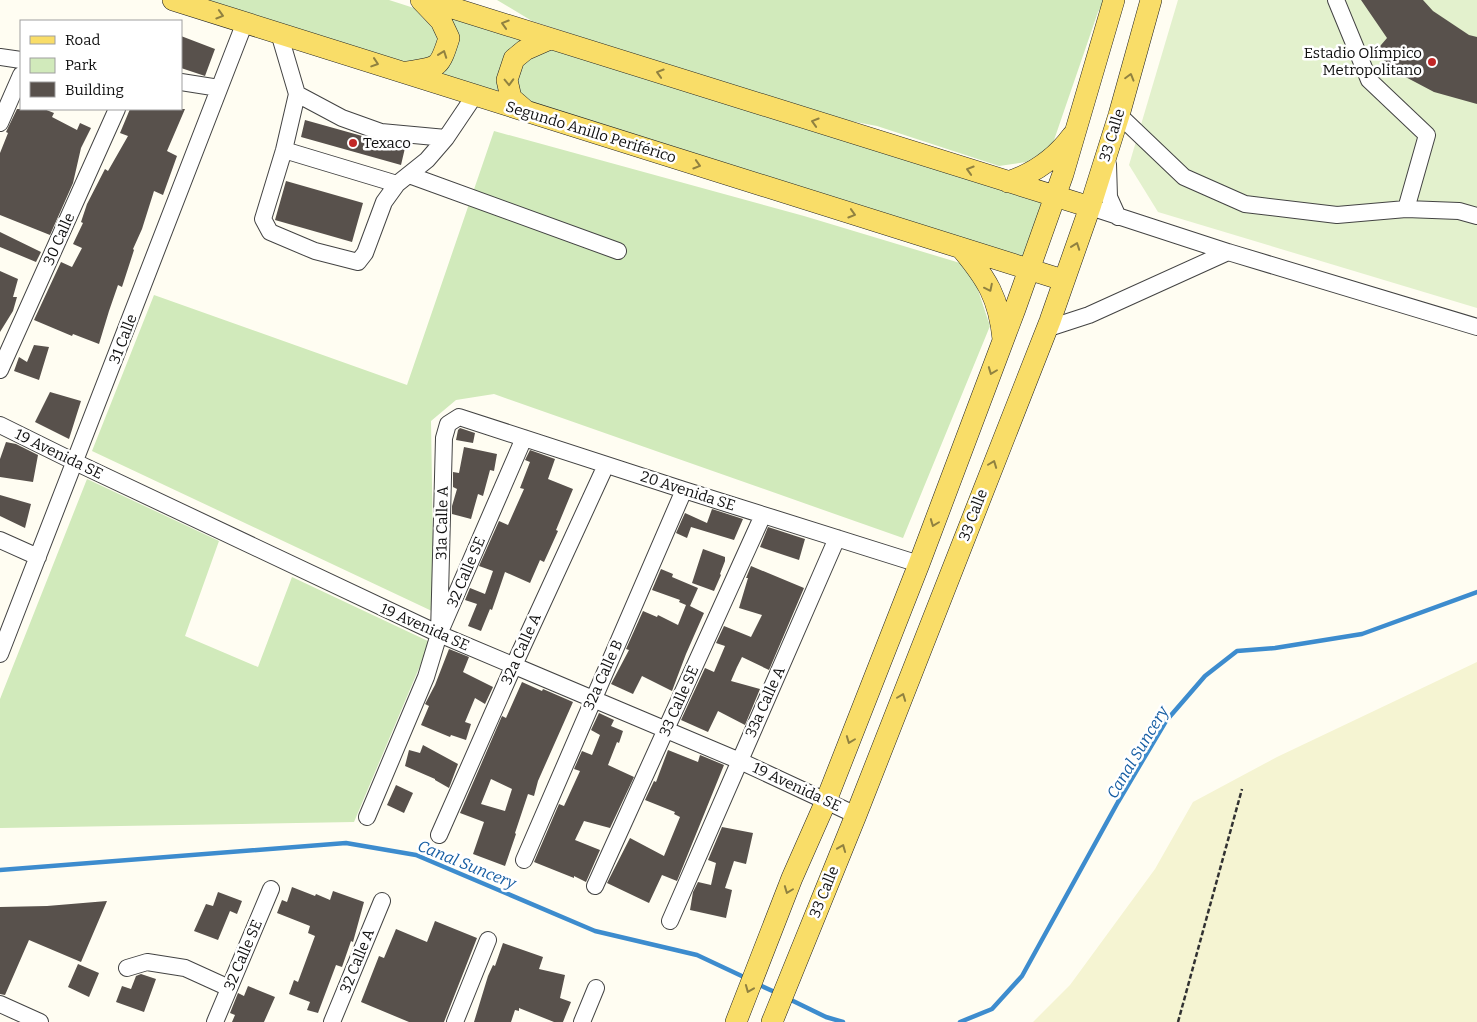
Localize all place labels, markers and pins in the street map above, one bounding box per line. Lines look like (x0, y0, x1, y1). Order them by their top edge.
place label: Estadio Olímpico Metropolitano (1304, 44, 1422, 79)
marker: Estadio Olímpico Metropolitano (1426, 56, 1438, 68)
place label: Texaco (363, 134, 411, 152)
marker: Texaco (347, 137, 359, 149)

